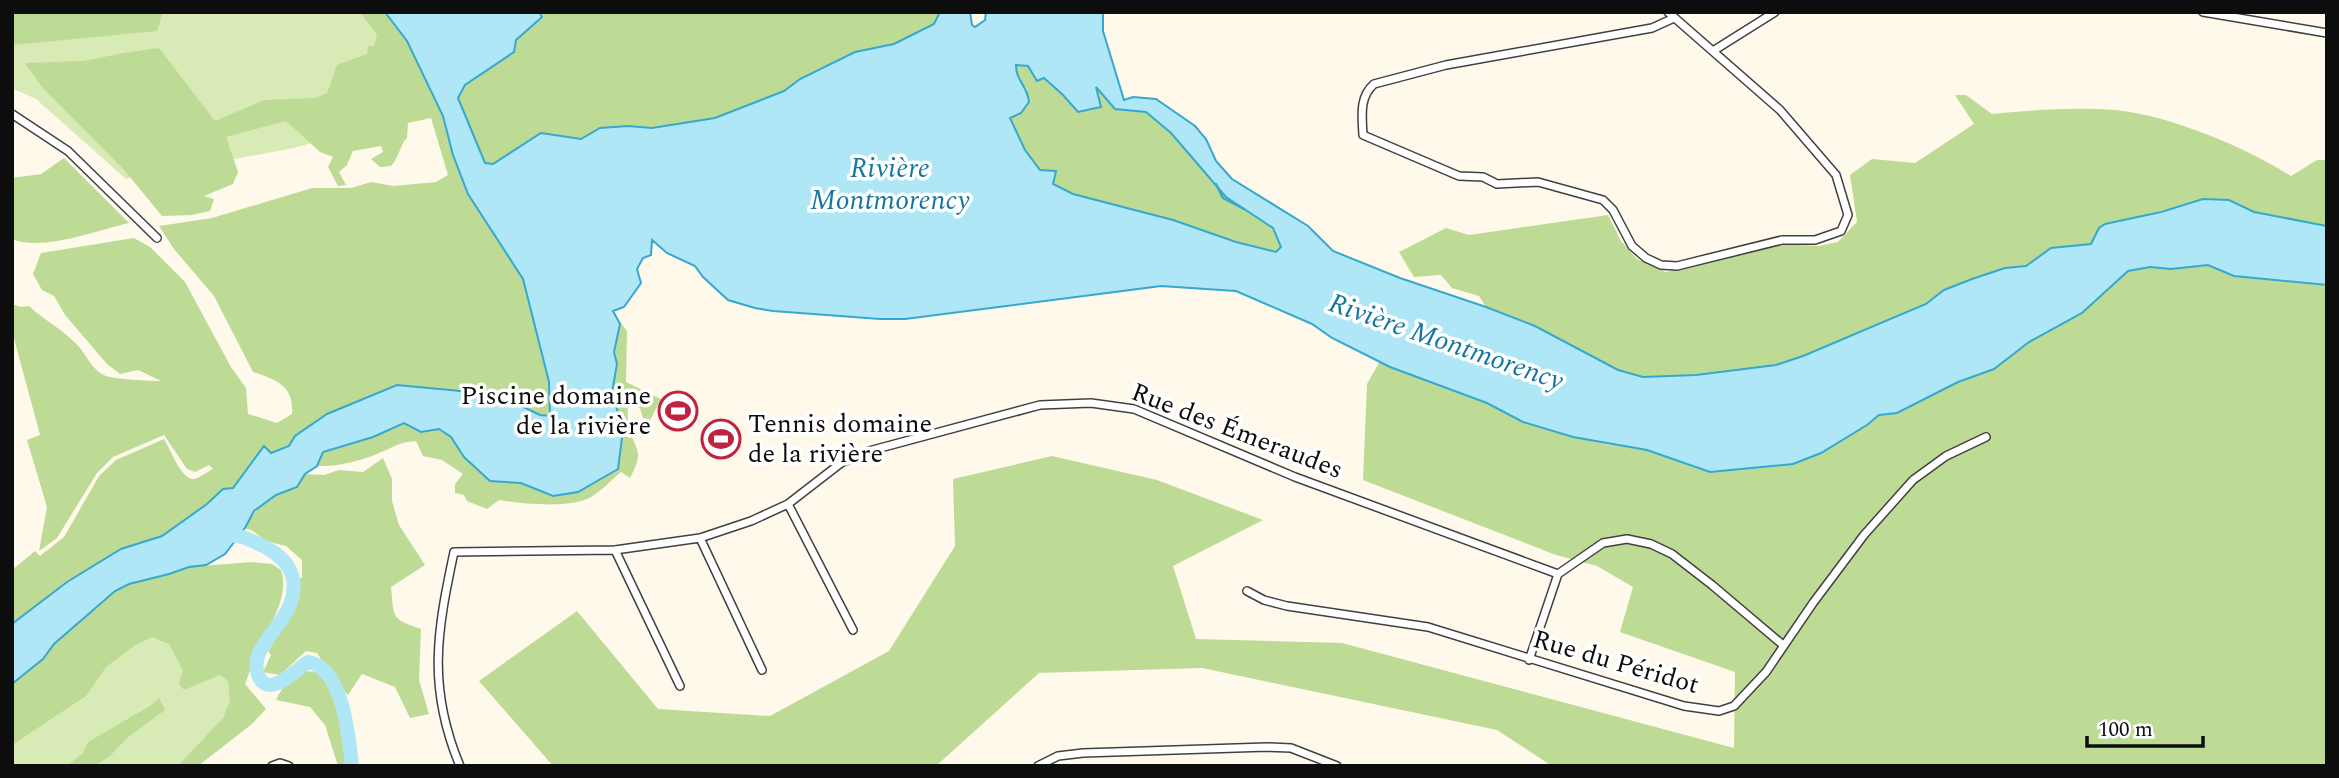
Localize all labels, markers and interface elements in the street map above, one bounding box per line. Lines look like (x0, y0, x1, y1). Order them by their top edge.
water label: Rivière Montmorency (810, 147, 970, 222)
water label: Rivière Montmorency (1323, 282, 1570, 403)
street label: Rue des Émeraudes (1125, 372, 1349, 490)
place label: Piscine domaine de la rivière (461, 376, 651, 446)
sports icon: Piscine domaine de la rivière (657, 390, 699, 432)
place label: Tennis domaine de la rivière (748, 404, 932, 474)
sports icon: Tennis domaine de la rivière (700, 418, 742, 460)
street label: Rue du Péridot (1528, 619, 1704, 705)
scale bar (2087, 704, 2202, 748)
text: 100 m (2098, 714, 2153, 746)

